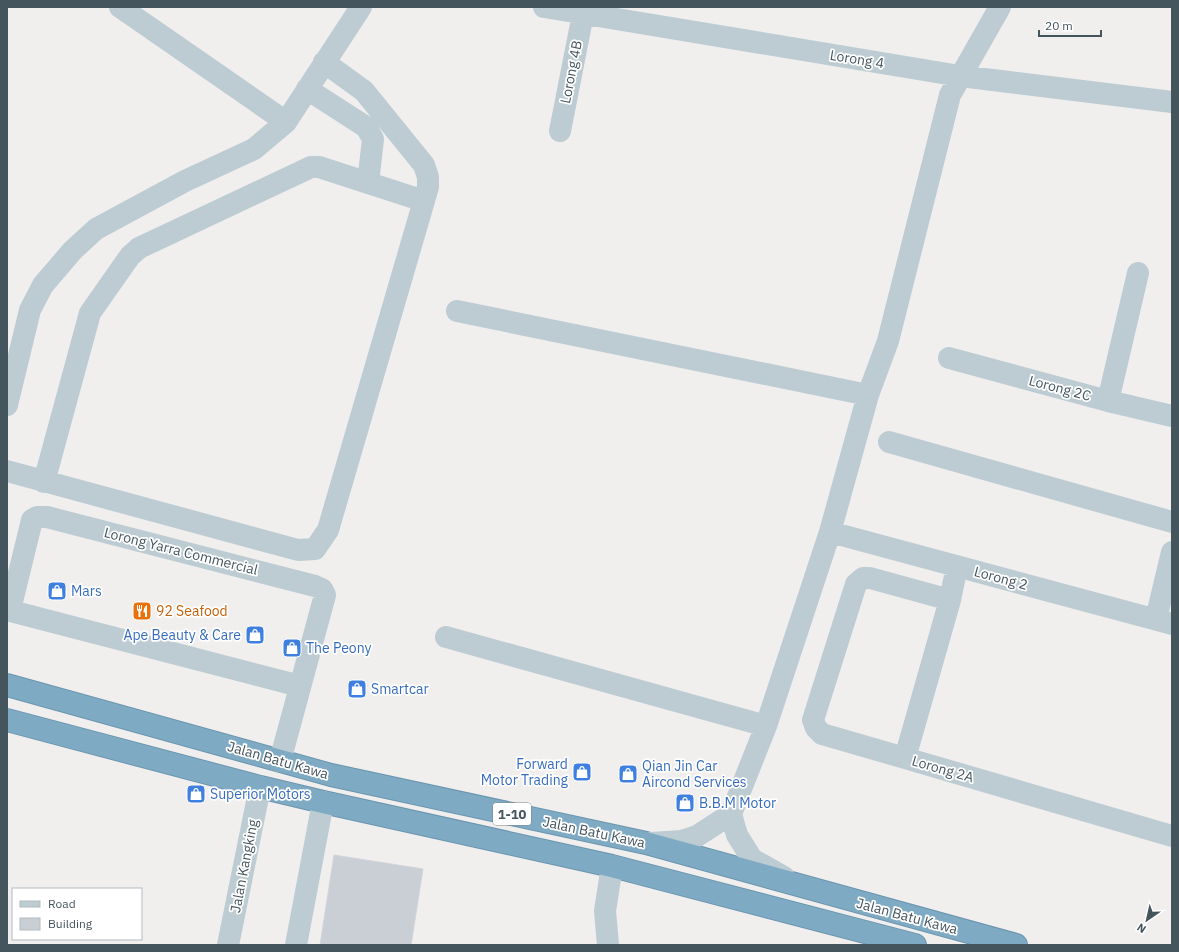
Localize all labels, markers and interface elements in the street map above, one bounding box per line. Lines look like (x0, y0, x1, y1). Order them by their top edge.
scale bar (1039, 12, 1101, 38)
text: 20 m (1045, 18, 1073, 33)
street label: Lorong 4B (556, 39, 586, 105)
street label: Lorong 4 (829, 46, 885, 72)
street label: Lorong 2C (1027, 371, 1093, 405)
street label: Lorong Yarra Commercial (102, 523, 260, 579)
street label: Lorong 2 (972, 562, 1030, 594)
shop icon: Mars (46, 580, 68, 602)
place label: Mars (71, 582, 102, 600)
restaurant icon: 92 Seafood (131, 600, 153, 622)
place label: 92 Seafood (156, 602, 228, 620)
shop icon: Ape Beauty & Care (244, 624, 266, 646)
place label: Ape Beauty & Care (124, 626, 241, 644)
shop icon: The Peony (281, 637, 303, 659)
place label: The Peony (306, 639, 372, 657)
shop icon: Smartcar (346, 678, 368, 700)
place label: Smartcar (371, 680, 429, 698)
street label: Jalan Batu Kawa (225, 737, 331, 783)
street label: Lorong 2A (910, 752, 976, 786)
place label: Forward Motor Trading (481, 755, 569, 789)
place label: Qian Jin Car Aircond Services (642, 757, 747, 791)
shop icon: Forward Motor Trading (571, 761, 593, 783)
shop icon: Qian Jin Car Aircond Services (617, 763, 639, 785)
shop icon: Superior Motors (185, 783, 207, 805)
place label: Superior Motors (210, 785, 311, 803)
shop icon: B.B.M Motor (674, 792, 696, 814)
place label: B.B.M Motor (699, 794, 776, 812)
road number: 1-10 (493, 803, 531, 825)
street label: Jalan Batu Kawa (541, 812, 647, 852)
street label: Jalan Kangking (226, 817, 262, 914)
legend (12, 888, 142, 940)
street label: Jalan Batu Kawa (854, 894, 960, 938)
text: Road (48, 896, 76, 911)
north arrow (1127, 900, 1167, 940)
text: Building (48, 916, 93, 931)
text: N (1134, 920, 1149, 936)

